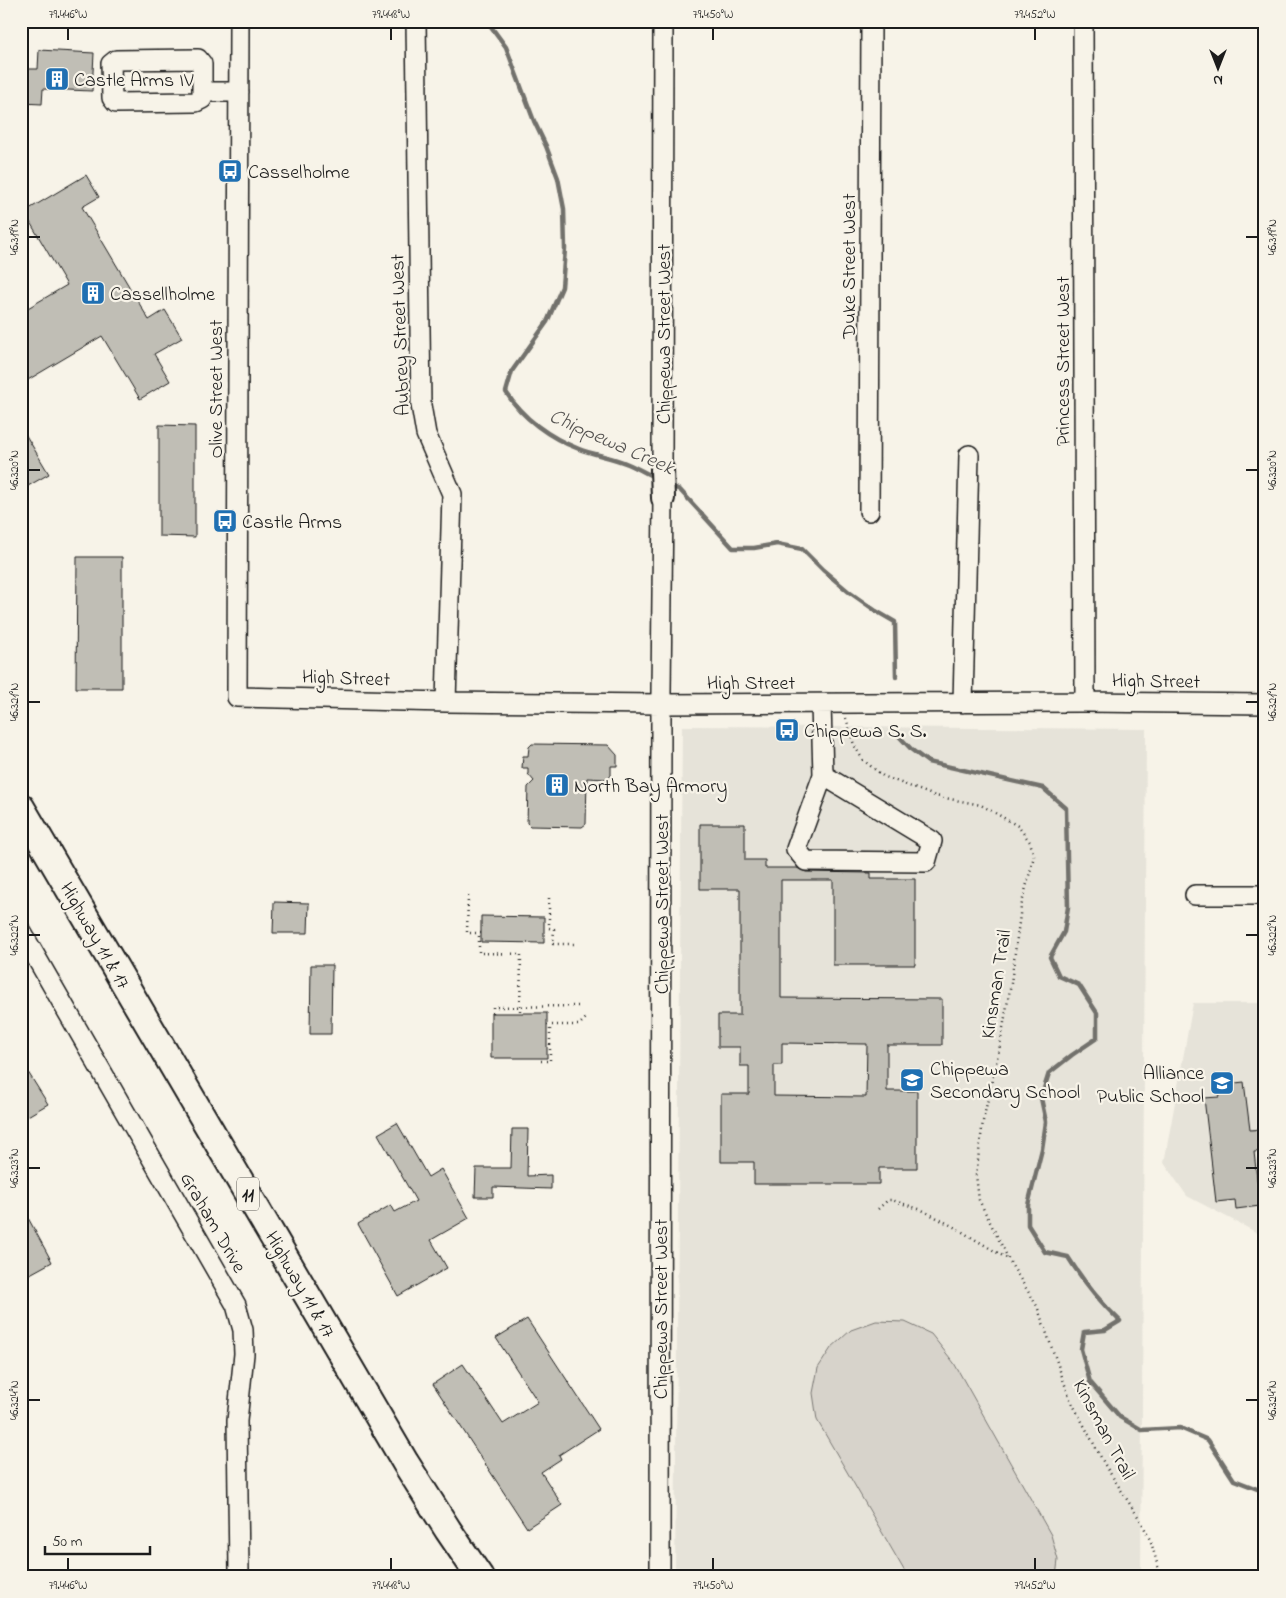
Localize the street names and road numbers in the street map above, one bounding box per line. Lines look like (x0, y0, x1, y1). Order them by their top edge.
street label: Duke Street West (836, 193, 865, 340)
street label: Chippewa Street West (651, 243, 680, 424)
street label: Aubrey Street West (384, 253, 419, 417)
street label: Princess Street West (1050, 276, 1079, 446)
street label: Olive Street West (203, 319, 232, 459)
street label: High Street (301, 663, 391, 697)
street label: High Street (1112, 667, 1201, 699)
street label: High Street (707, 670, 795, 700)
street label: Chippewa Street West (649, 813, 678, 994)
street label: Highway 11 & 17 (51, 877, 136, 996)
street label: Kinsman Trail (975, 928, 1020, 1041)
street label: Graham Drive (171, 1167, 252, 1279)
road number: 11 (237, 1178, 259, 1210)
street label: Chippewa Street West (648, 1218, 677, 1399)
street label: Highway 11 & 17 (256, 1226, 341, 1345)
street label: Kinsman Trail (1064, 1375, 1141, 1486)

